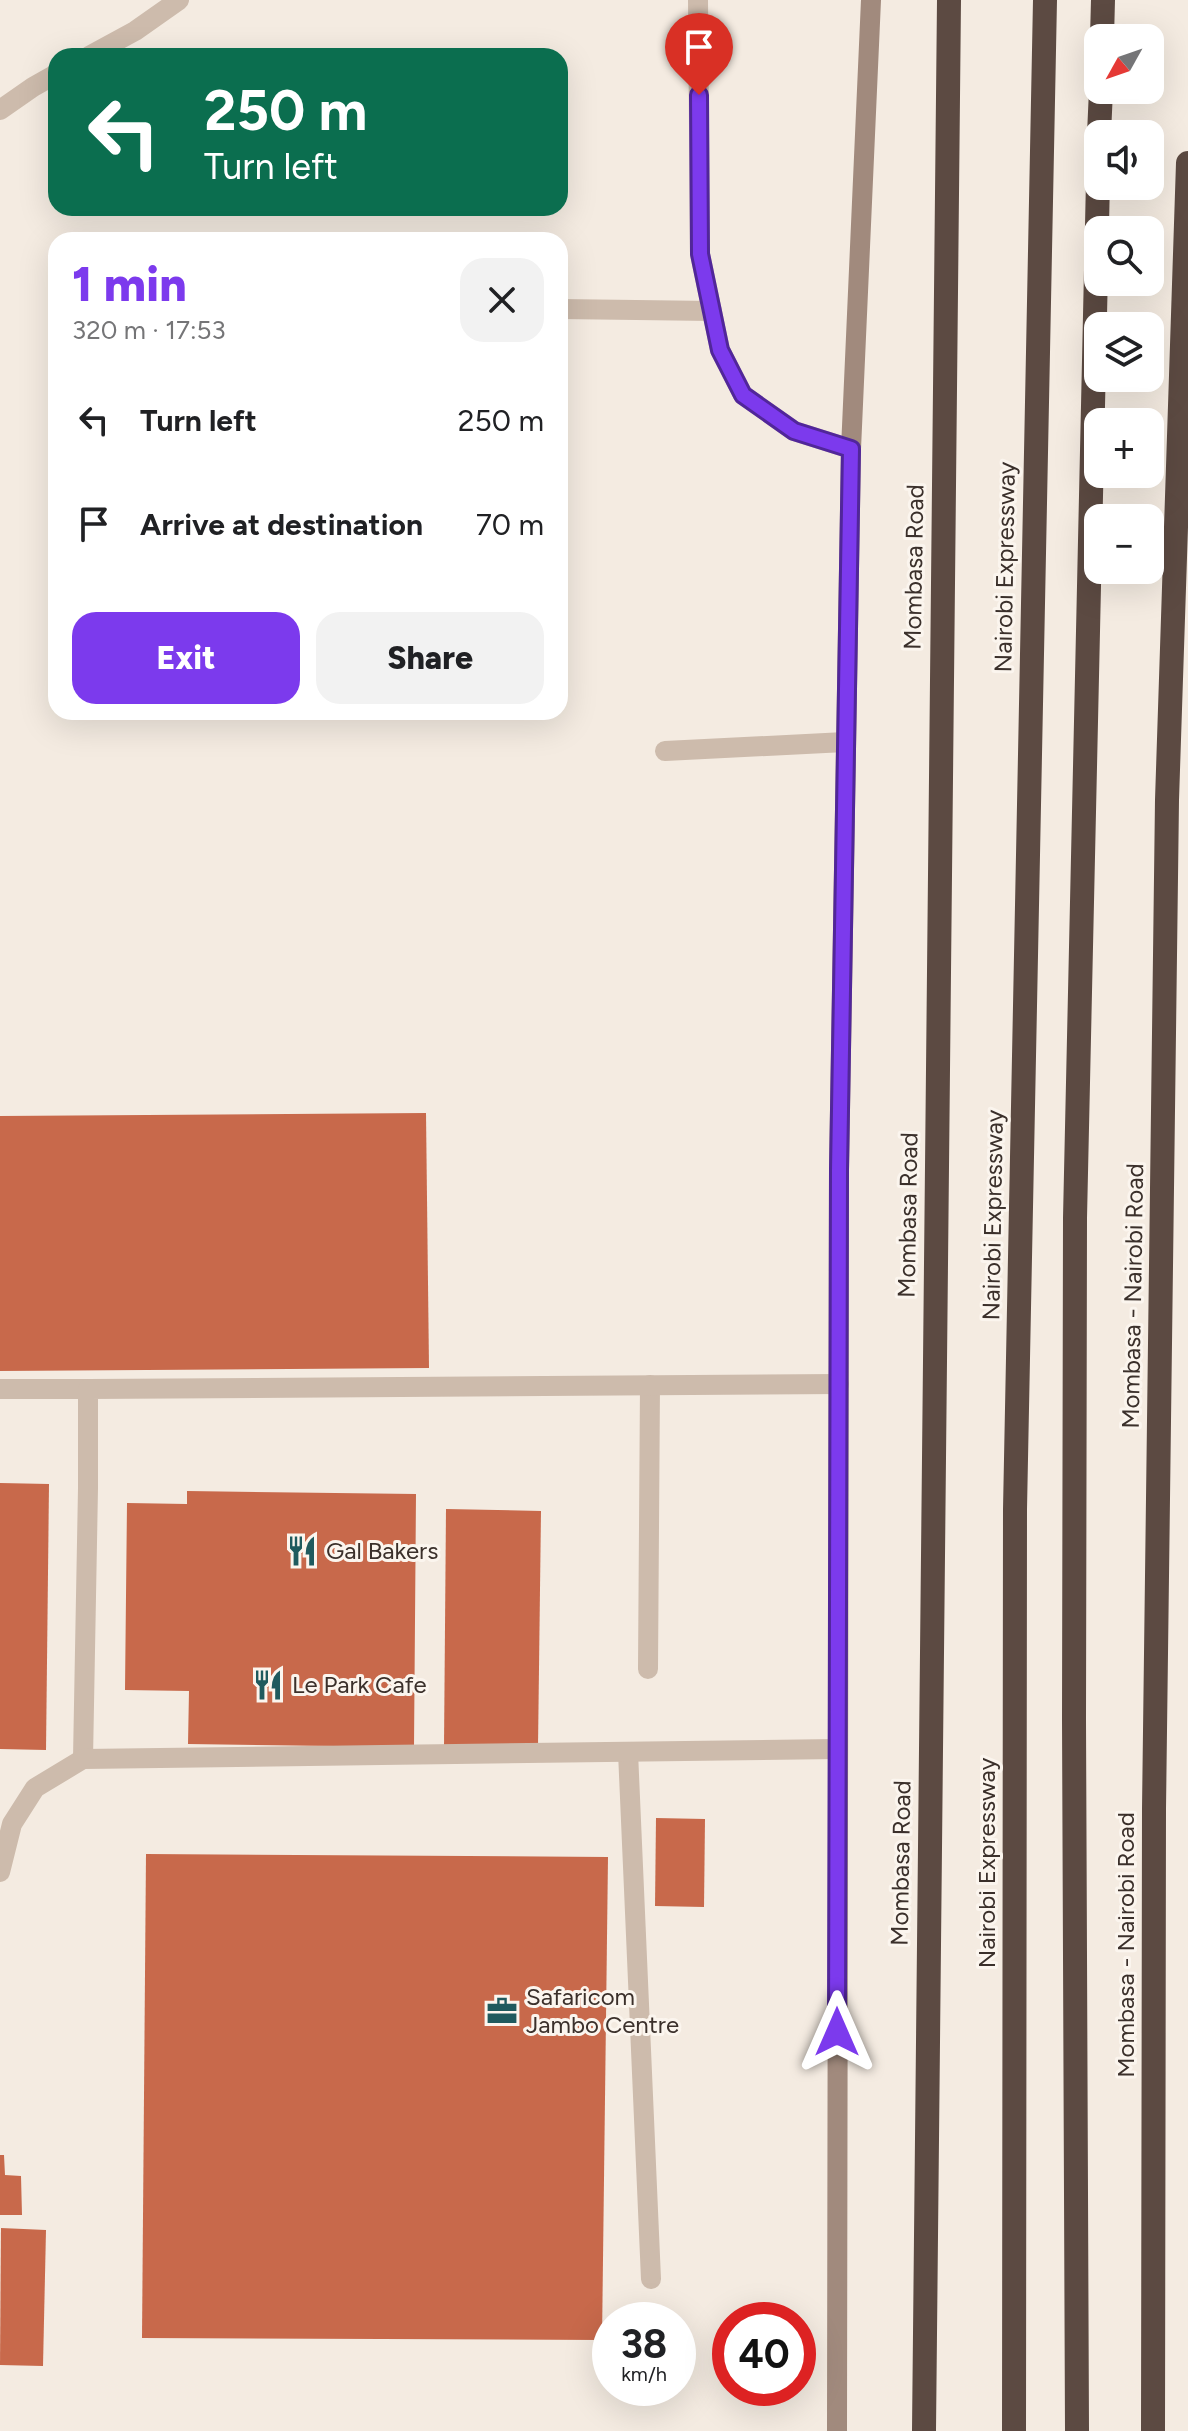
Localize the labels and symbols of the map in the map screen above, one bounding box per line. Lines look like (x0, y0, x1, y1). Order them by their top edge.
pin (665, 13, 733, 95)
north arrow (1084, 24, 1164, 104)
street label: Nairobi Expressway (988, 461, 1021, 673)
street label: Mombasa Road (898, 484, 929, 650)
street label: Nairobi Expressway (976, 1109, 1009, 1321)
street label: Mombasa Road (892, 1132, 923, 1298)
street label: Mombasa - Nairobi Road (1116, 1163, 1149, 1429)
restaurant icon: Gal Bakers (285, 1534, 319, 1568)
place label: Gal Bakers (326, 1536, 438, 1565)
restaurant icon: Le Park Cafe (251, 1668, 285, 1702)
place label: Le Park Cafe (292, 1670, 427, 1699)
street label: Nairobi Expressway (972, 1757, 1001, 1968)
street label: Mombasa Road (885, 1780, 916, 1946)
street label: Mombasa - Nairobi Road (1111, 1812, 1140, 2078)
place label: Safaricom Jambo Centre (526, 1982, 679, 2039)
position arrow (795, 1990, 879, 2074)
office icon: Safaricom Jambo Centre (485, 1994, 519, 2028)
speed limit sign: 40 (712, 2302, 816, 2406)

